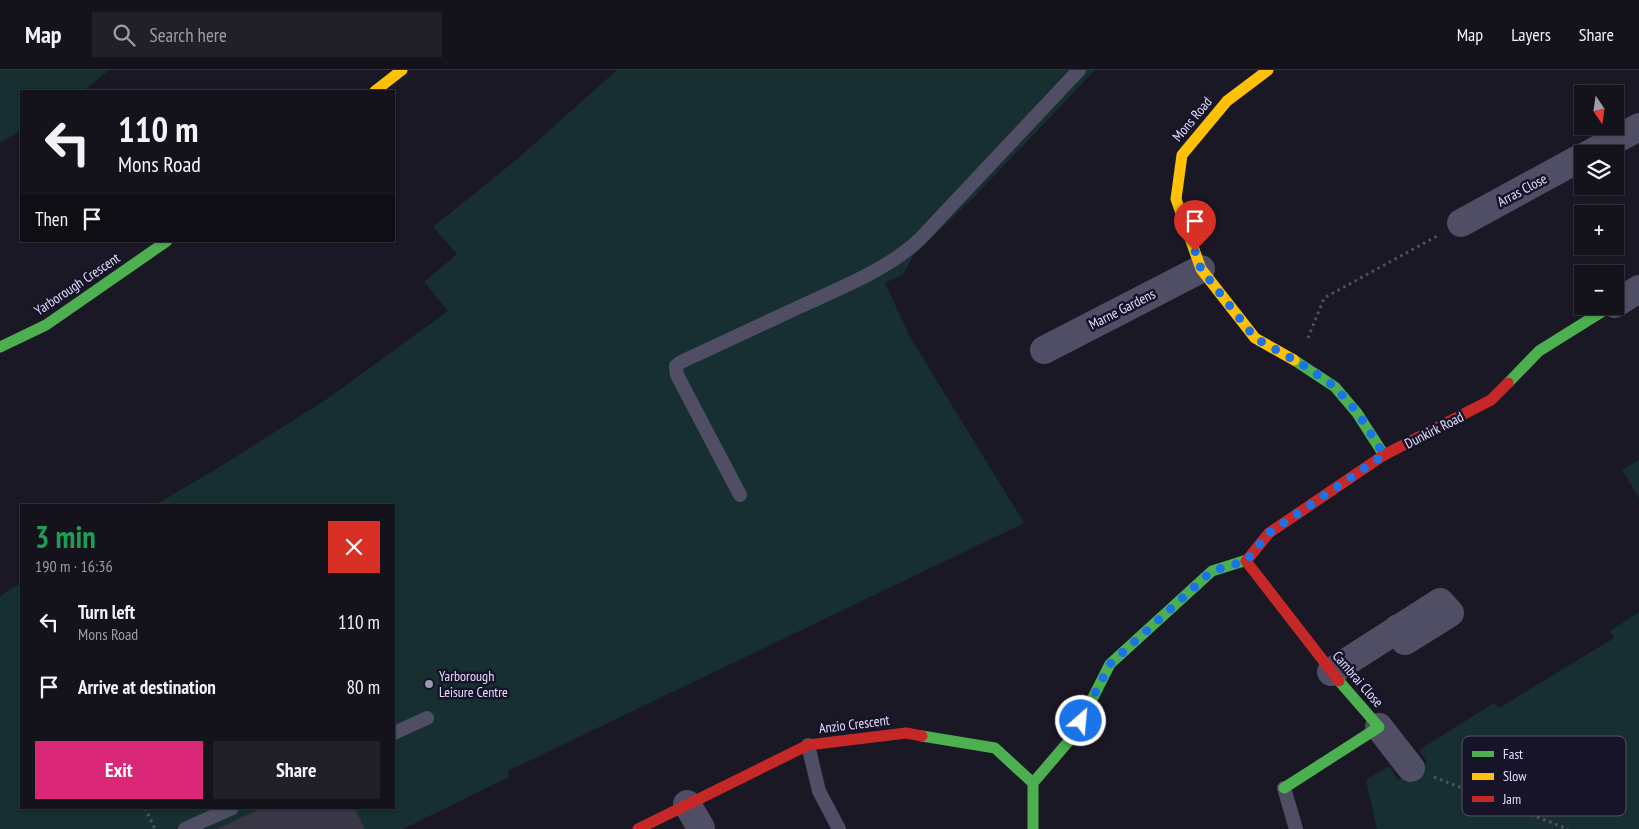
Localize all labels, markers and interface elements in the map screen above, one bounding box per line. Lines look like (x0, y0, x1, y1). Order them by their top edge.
search box (92, 12, 442, 57)
text: Map (25, 19, 62, 50)
icon: search (110, 21, 138, 49)
text: Search here (150, 23, 227, 47)
text: Map (1457, 23, 1483, 46)
text: Layers (1511, 23, 1551, 46)
text: Share (1579, 23, 1614, 46)
north arrow (1574, 85, 1624, 135)
map controls (1574, 85, 1624, 315)
street label: Mons Road (1168, 93, 1216, 145)
text: 110 m (118, 106, 199, 152)
icon: left (35, 110, 100, 175)
button: layers (1574, 145, 1624, 195)
text: Mons Road (118, 150, 201, 178)
street label: Arras Close (1494, 169, 1550, 211)
pin (1174, 200, 1216, 251)
icon: arrive (78, 205, 106, 233)
button: + (1574, 205, 1624, 255)
text: Then (35, 207, 68, 231)
icon: arrive (1181, 207, 1209, 235)
street label: Yarborough Crescent (31, 249, 123, 319)
button: − (1574, 265, 1624, 315)
street label: Marne Gardens (1086, 284, 1159, 333)
street label: Dunkirk Road (1401, 407, 1467, 453)
text: 3 min (35, 517, 96, 556)
button: close (328, 521, 380, 573)
text: 190 m · 16:36 (35, 556, 113, 576)
text: Turn left (78, 600, 135, 624)
icon: left (35, 608, 63, 636)
text: 110 m (338, 610, 380, 634)
text: Mons Road (78, 624, 138, 644)
street label: Cambrai Close (1329, 647, 1387, 711)
place label: Yarborough Leisure Centre (439, 667, 508, 701)
icon: arrive (35, 673, 63, 701)
text: Arrive at destination (78, 675, 216, 699)
text: 80 m (347, 675, 380, 699)
marker: Yarborough Leisure Centre (423, 678, 435, 690)
position arrow (1054, 694, 1106, 746)
street label: Anzio Crescent (818, 711, 890, 737)
legend (1462, 736, 1626, 816)
button: Exit (35, 741, 203, 799)
button: Share (213, 741, 380, 799)
text: Fast (1503, 745, 1523, 763)
text: Slow (1503, 767, 1527, 785)
text: Jam (1502, 790, 1521, 808)

